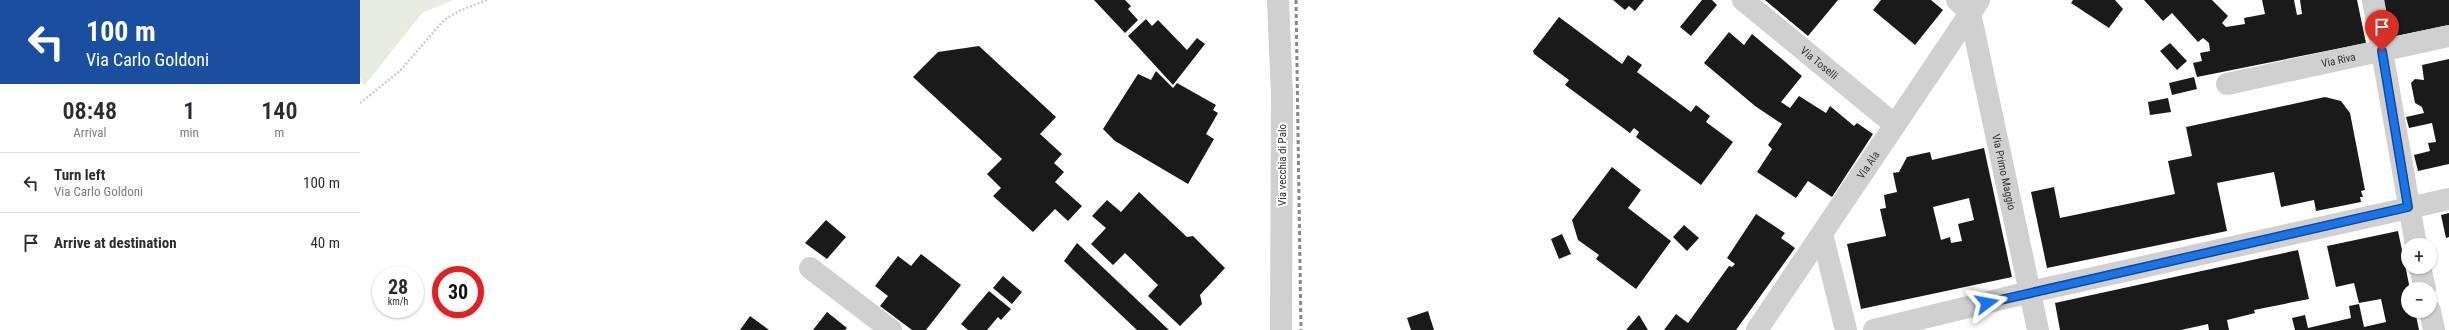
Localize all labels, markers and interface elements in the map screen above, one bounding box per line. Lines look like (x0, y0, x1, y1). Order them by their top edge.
pin (2365, 10, 2399, 51)
text: 100 m (86, 15, 156, 48)
icon: left (20, 16, 72, 68)
icon: arrive (2371, 16, 2393, 38)
street label: Via Toselli (1798, 44, 1841, 83)
text: Via Carlo Goldoni (86, 49, 209, 70)
street label: Via Riva (2320, 50, 2357, 70)
text: 08:48 (63, 97, 117, 125)
text: 1 (183, 97, 195, 125)
text: 140 (261, 97, 297, 125)
street label: Via vecchia di Palo (1276, 124, 1289, 206)
text: Arrival (73, 125, 106, 140)
text: min (180, 125, 199, 140)
text: m (274, 125, 284, 140)
street label: Via Primo Maggio (1989, 133, 2018, 212)
street label: Via Ala (1855, 149, 1882, 182)
text: Turn left (54, 166, 105, 184)
icon: left (20, 172, 42, 194)
text: 100 m (303, 174, 340, 192)
text: Via Carlo Goldoni (54, 184, 143, 199)
icon: arrive (20, 232, 42, 254)
text: Arrive at destination (54, 234, 177, 252)
text: 40 m (310, 234, 340, 252)
map controls (2401, 238, 2437, 318)
button: + (2401, 238, 2437, 274)
speed limit sign: 30 (432, 266, 484, 318)
text: 28 (388, 275, 408, 299)
position arrow (1966, 282, 2008, 324)
button: − (2401, 282, 2437, 318)
text: km/h (388, 296, 408, 307)

